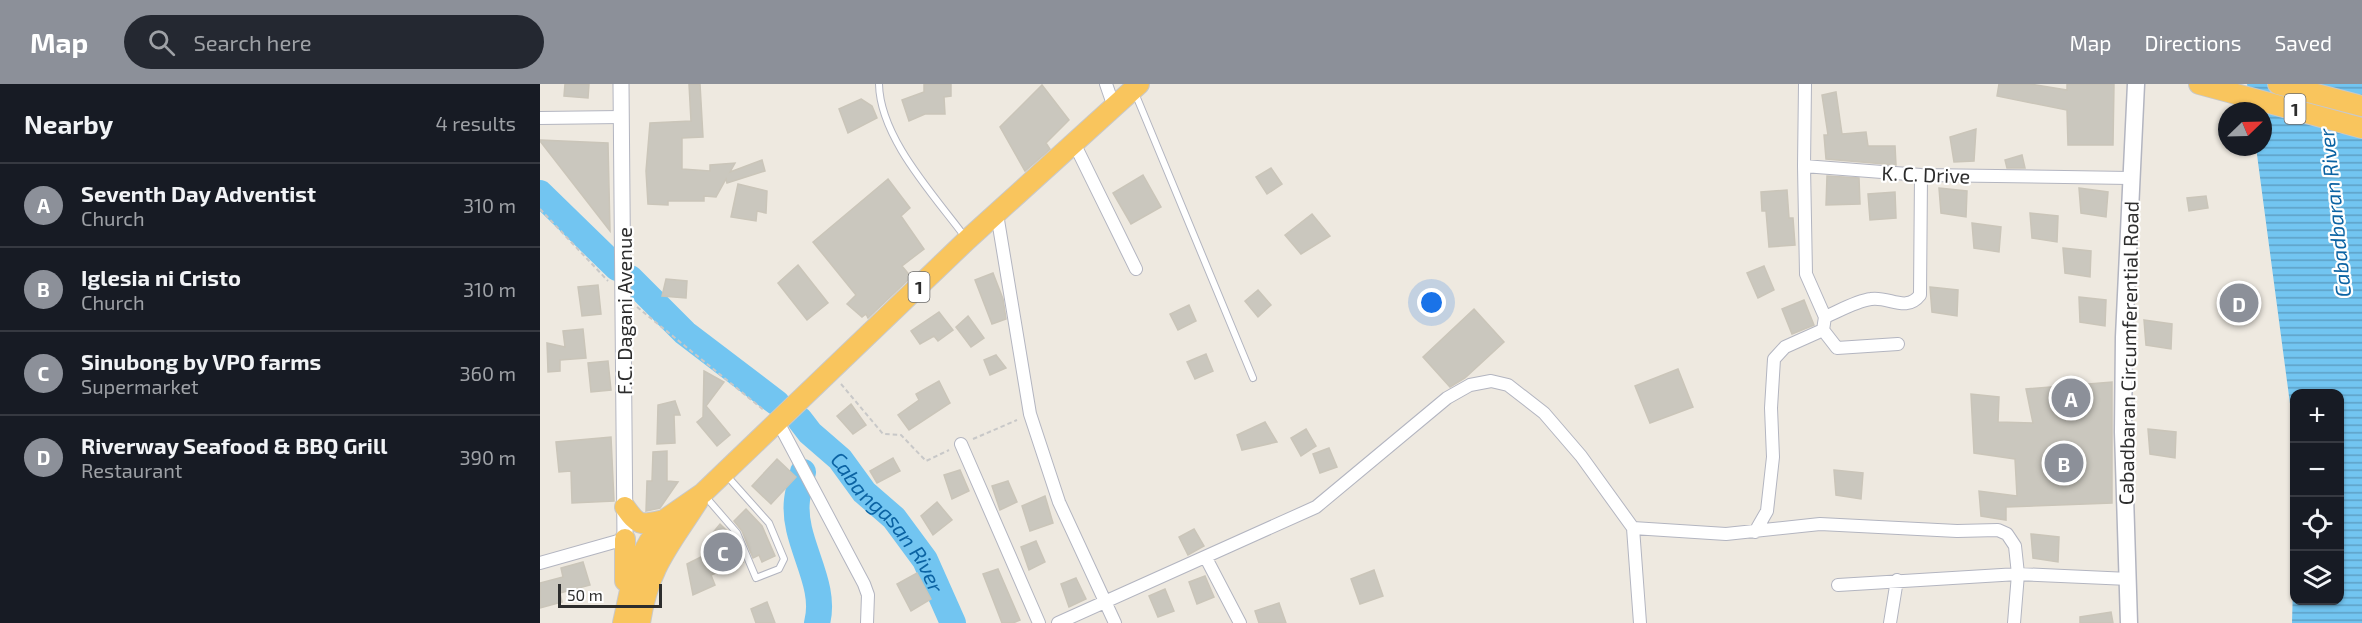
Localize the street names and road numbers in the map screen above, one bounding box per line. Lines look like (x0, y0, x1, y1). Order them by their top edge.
road number: 1 (2284, 94, 2306, 124)
street label: K. C. Drive (1881, 160, 1971, 188)
street label: Cabadbaran Circumferential Road (2113, 201, 2143, 505)
street label: F.C. Dagani Avenue (612, 227, 636, 395)
road number: 1 (908, 272, 929, 302)

